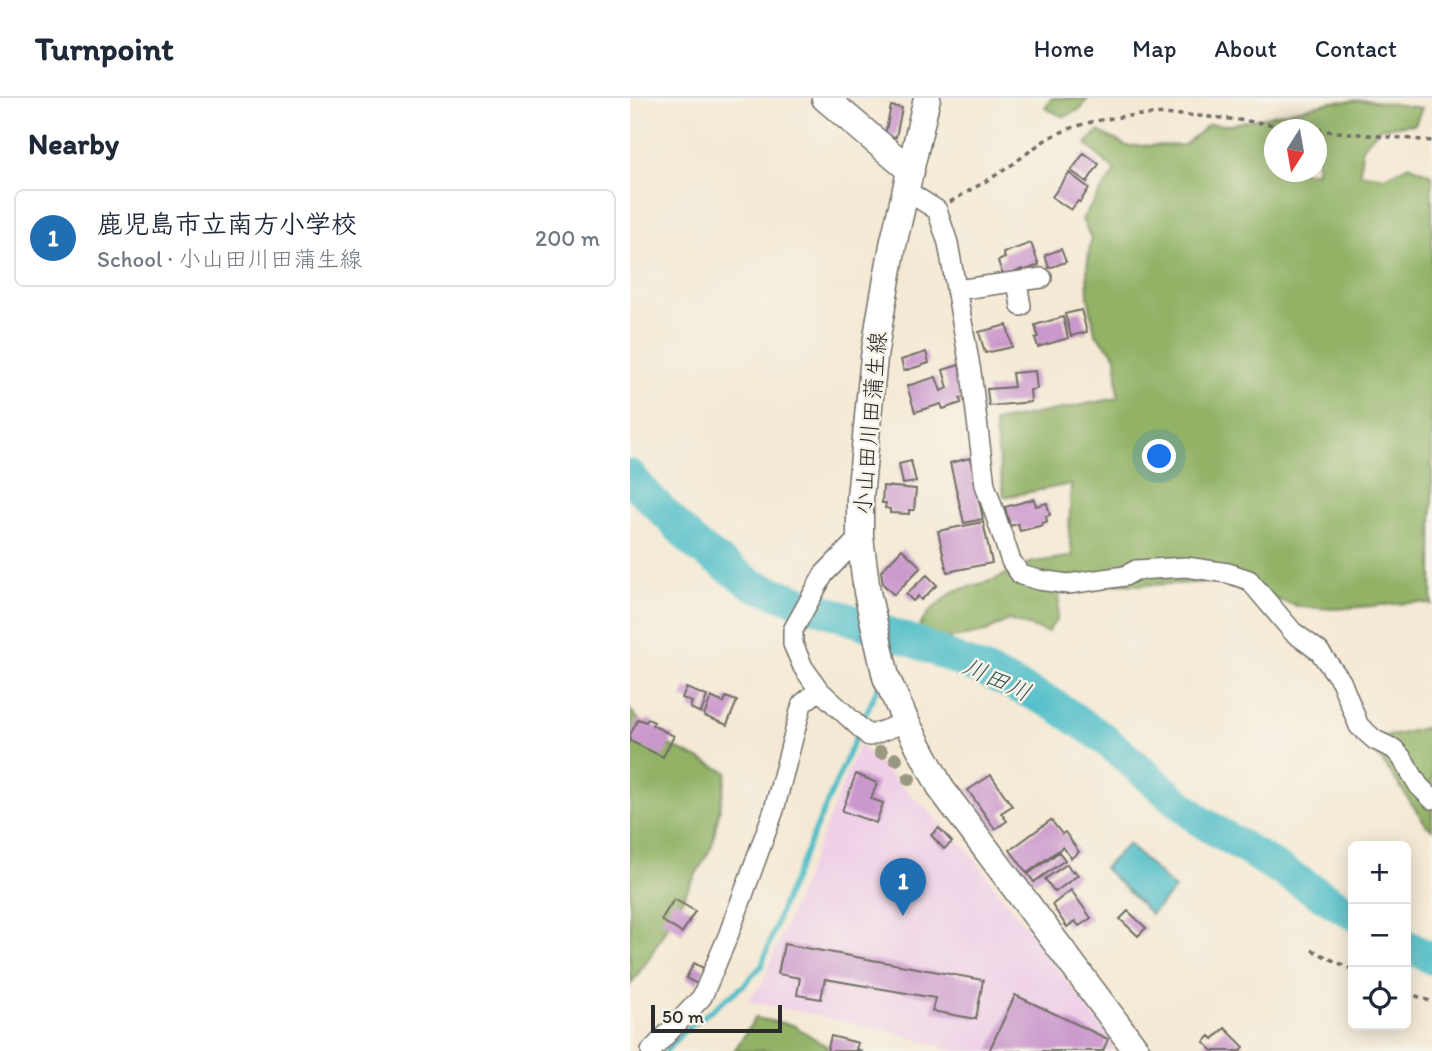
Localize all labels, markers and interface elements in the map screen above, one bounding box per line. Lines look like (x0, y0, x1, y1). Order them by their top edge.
text: Turnpoint (35, 29, 174, 68)
text: Home (1034, 34, 1094, 63)
text: Map (1132, 34, 1176, 63)
text: About (1214, 34, 1277, 63)
text: Contact (1315, 34, 1397, 63)
north arrow (1264, 119, 1327, 182)
text: Nearby (28, 125, 119, 162)
text: 鹿児島市立南方小学校 (97, 208, 357, 240)
text: 1 (48, 224, 58, 252)
text: 200 m (535, 224, 600, 252)
text: School · 小山田川田蒲生線 (97, 245, 362, 273)
street label: 小山田川田蒲生線 (848, 330, 892, 516)
your location (1142, 439, 1176, 473)
water label: 川田川 (958, 651, 1036, 707)
map controls (1348, 841, 1411, 1030)
button: + (1348, 841, 1411, 904)
pin: 1 (880, 858, 926, 916)
button: − (1348, 904, 1411, 967)
button: locate (1348, 967, 1411, 1030)
scale bar (651, 1002, 782, 1034)
text: 50 m (662, 1005, 704, 1028)

